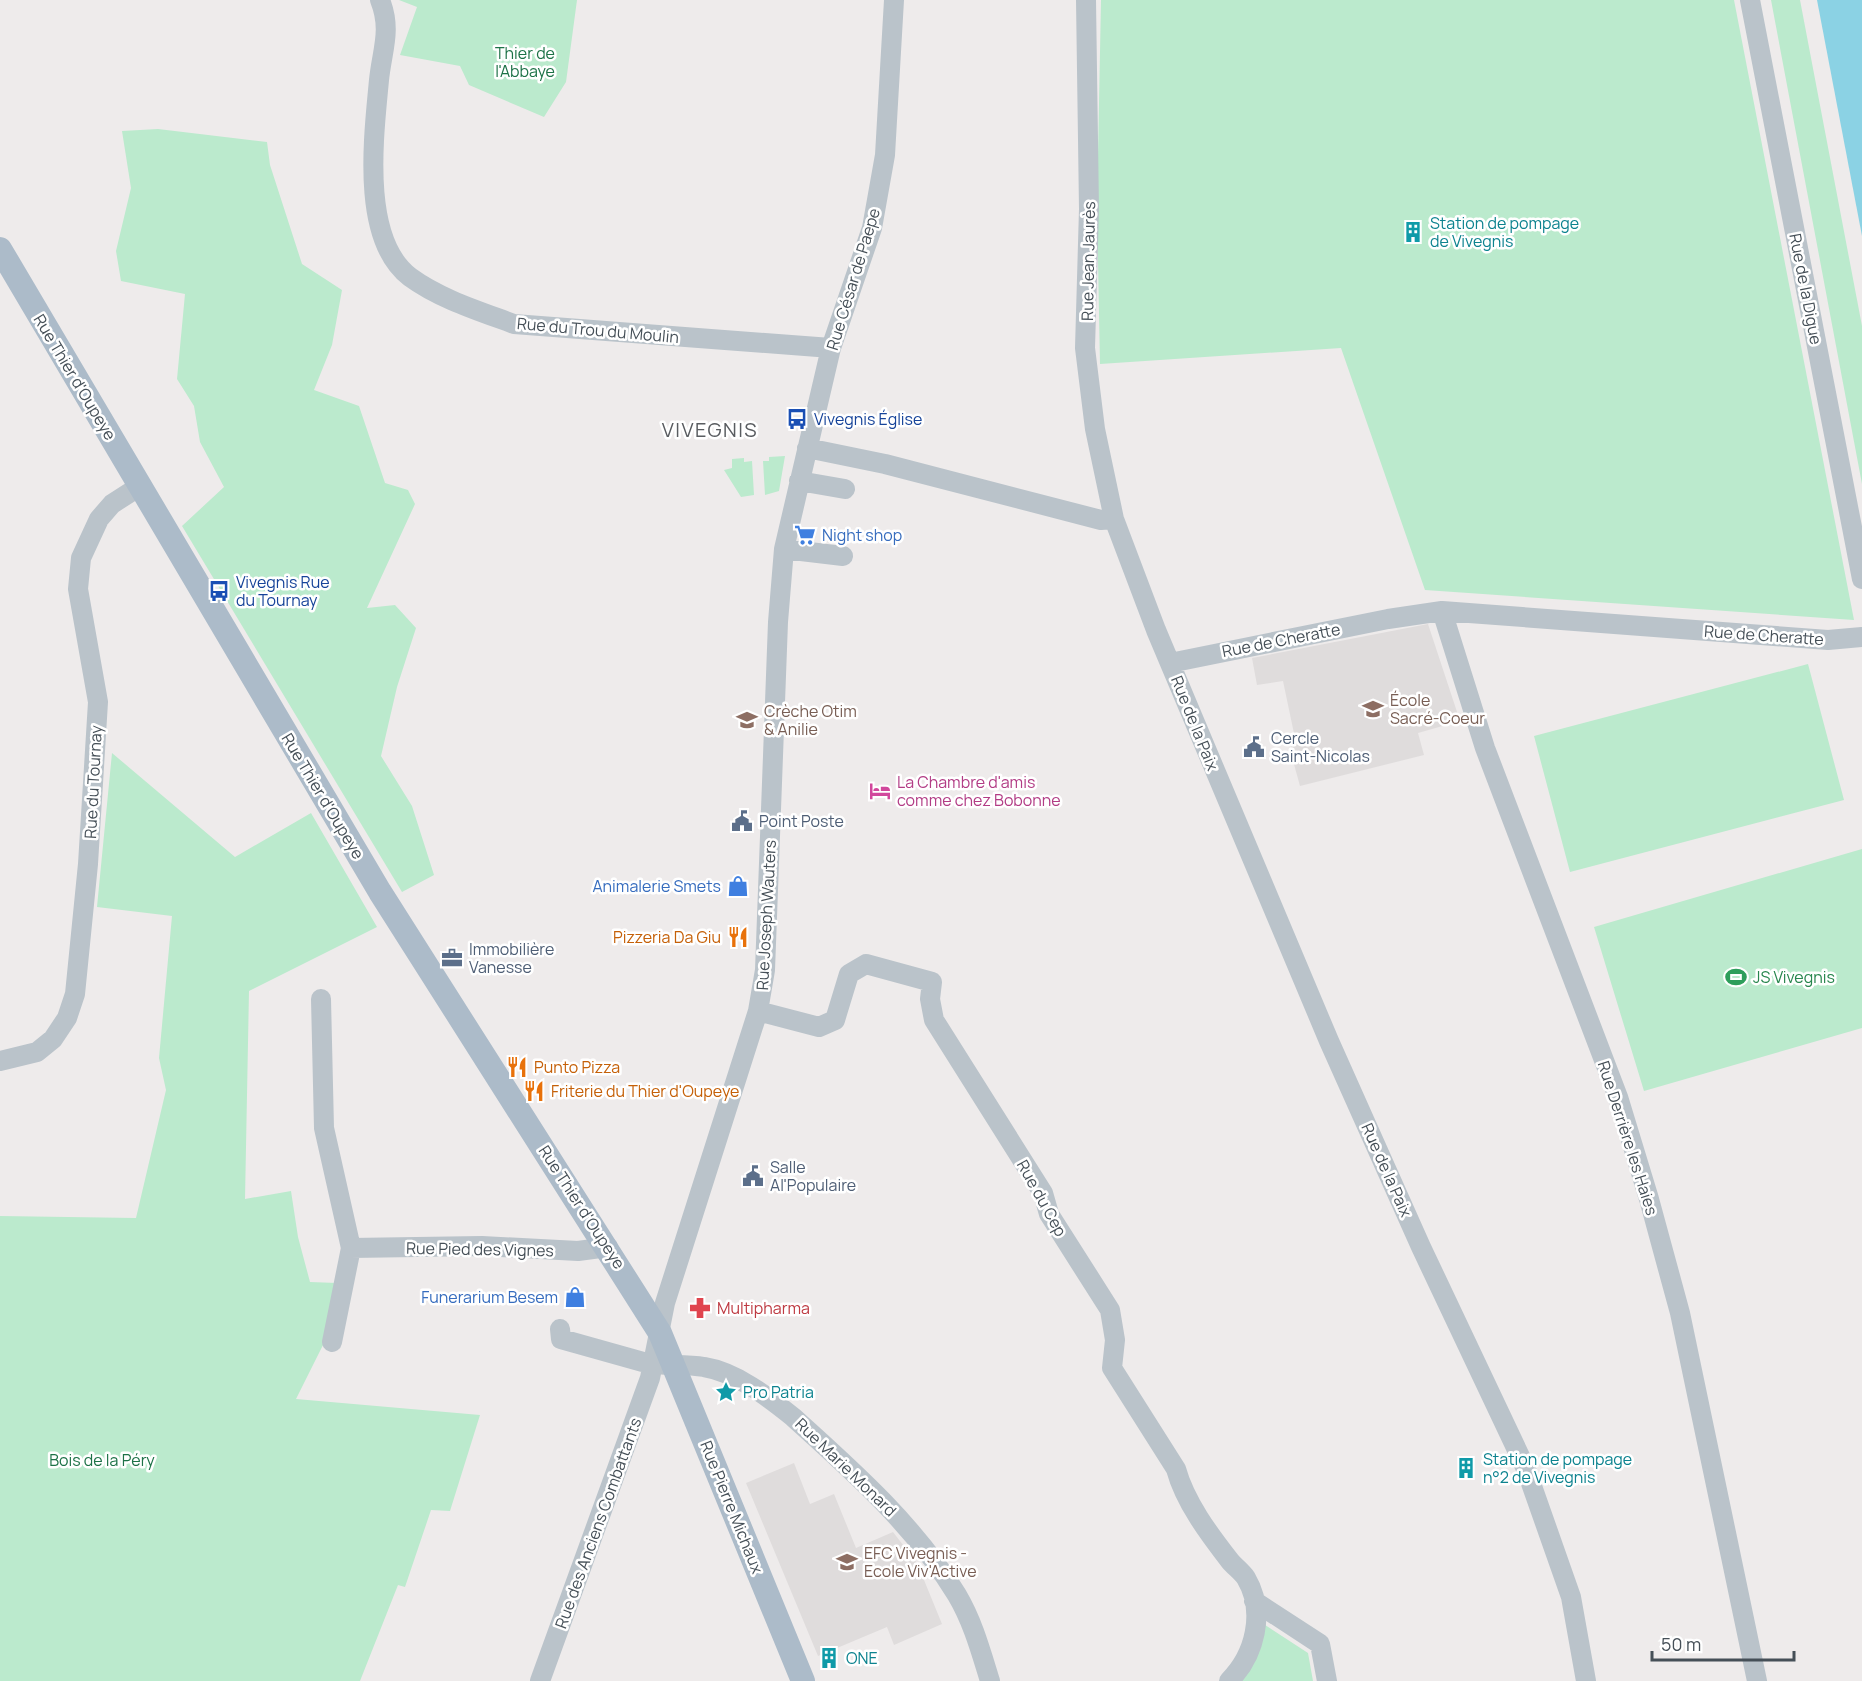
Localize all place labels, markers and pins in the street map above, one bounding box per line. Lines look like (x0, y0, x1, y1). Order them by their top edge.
place label: Station de pompage de Vivegnis (1430, 212, 1579, 252)
building icon: Station de pompage de Vivegnis (1401, 220, 1425, 244)
bus stop icon: Vivegnis Église (785, 407, 809, 431)
place label: Vivegnis Église (814, 408, 922, 430)
supermarket icon: Night shop (793, 523, 817, 547)
place label: Night shop (822, 524, 902, 546)
place label: Vivegnis Rue du Tournay (236, 571, 330, 611)
bus stop icon: Vivegnis Rue du Tournay (207, 579, 231, 603)
place label: École Sacré-Coeur (1390, 689, 1485, 729)
school or university icon: École Sacré-Coeur (1361, 697, 1385, 721)
place label: Crèche Otim & Anilie (764, 700, 857, 740)
school or university icon: Crèche Otim & Anilie (735, 708, 759, 732)
place label: Cercle Saint-Nicolas (1271, 727, 1370, 767)
public building icon: Cercle Saint-Nicolas (1242, 735, 1266, 759)
place label: La Chambre d'amis comme chez Bobonne (897, 771, 1061, 811)
hotel icon: La Chambre d'amis comme chez Bobonne (868, 779, 892, 803)
public building icon: Point Poste (730, 809, 754, 833)
place label: Point Poste (759, 810, 844, 832)
shop icon: Animalerie Smets (726, 874, 750, 898)
place label: Animalerie Smets (592, 875, 721, 897)
restaurant icon: Pizzeria Da Giu (726, 925, 750, 949)
place label: Pizzeria Da Giu (613, 926, 721, 948)
place label: Immobilière Vanesse (469, 938, 554, 978)
office icon: Immobilière Vanesse (440, 946, 464, 970)
sports icon: JS Vivegnis (1724, 965, 1748, 989)
place label: JS Vivegnis (1753, 966, 1835, 988)
restaurant icon: Punto Pizza (505, 1055, 529, 1079)
place label: Punto Pizza (534, 1056, 620, 1078)
restaurant icon: Friterie du Thier d'Oupeye (522, 1079, 546, 1103)
place label: Friterie du Thier d'Oupeye (551, 1080, 739, 1102)
place label: Salle Al'Populaire (770, 1156, 856, 1196)
public building icon: Salle Al'Populaire (741, 1164, 765, 1188)
shop icon: Funerarium Besem (563, 1285, 587, 1309)
place label: Funerarium Besem (421, 1286, 558, 1308)
pharmacy icon: Multipharma (688, 1296, 712, 1320)
place label: Multipharma (717, 1297, 810, 1319)
place icon: Pro Patria (714, 1380, 738, 1404)
place label: Pro Patria (743, 1381, 814, 1403)
place label: Station de pompage n°2 de Vivegnis (1483, 1448, 1632, 1488)
building icon: Station de pompage n°2 de Vivegnis (1454, 1456, 1478, 1480)
place label: EFC Vivegnis - Ecole Viv'Active (864, 1542, 976, 1582)
school or university icon: EFC Vivegnis - Ecole Viv'Active (835, 1550, 859, 1574)
building icon: ONE (817, 1646, 841, 1670)
place label: ONE (846, 1647, 878, 1669)

